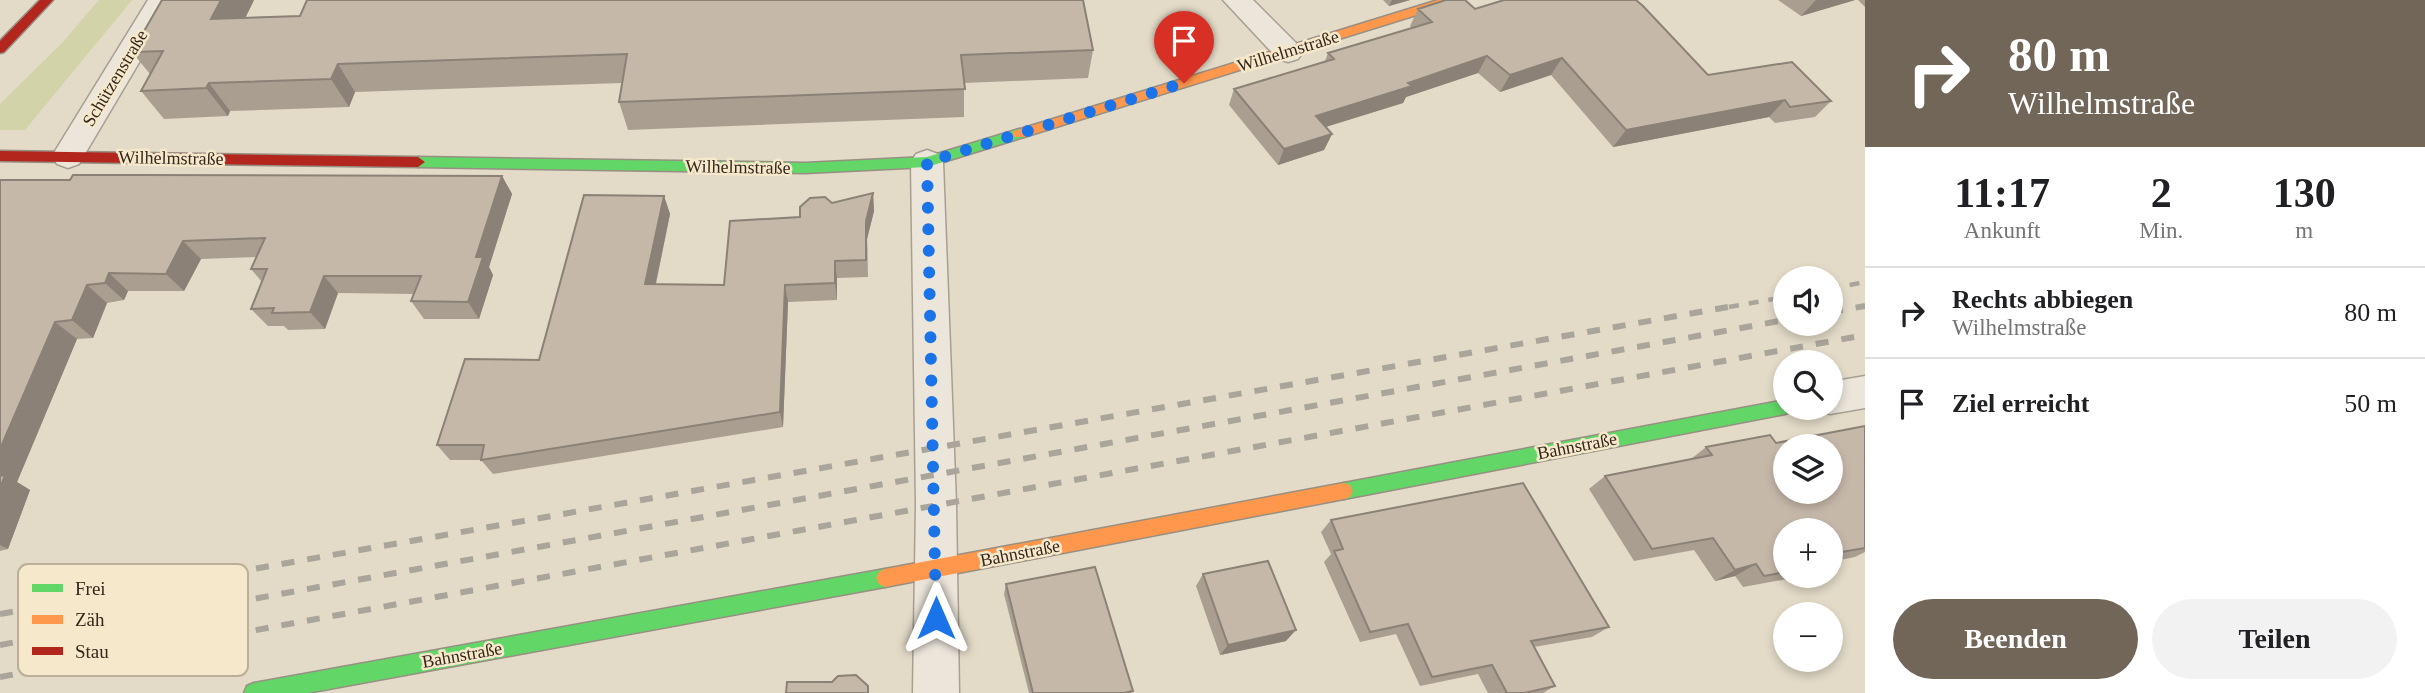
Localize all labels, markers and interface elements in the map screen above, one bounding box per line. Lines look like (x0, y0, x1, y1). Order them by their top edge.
pin (1154, 11, 1214, 83)
icon: arrive (1165, 22, 1203, 60)
street label: Schützenstraße (78, 26, 152, 130)
street label: Wilhelmstraße (1235, 26, 1341, 76)
text: 80 m (2008, 27, 2110, 82)
icon: right (1893, 28, 1984, 119)
text: Wilhelmstraße (2008, 85, 2195, 121)
street label: Wilhelmstraße (118, 147, 224, 169)
street label: Wilhelmstraße (685, 156, 791, 178)
text: 11:17 (1954, 170, 2050, 216)
text: 2 (2151, 170, 2172, 216)
text: 130 (2273, 170, 2336, 216)
text: Ankunft (1964, 218, 2040, 243)
text: Min. (2139, 218, 2183, 243)
text: m (2295, 218, 2313, 243)
map controls (1773, 266, 1843, 672)
button: sound (1773, 266, 1843, 336)
text: Rechts abbiegen (1952, 285, 2133, 314)
icon: right (1893, 294, 1931, 332)
text: 80 m (2344, 298, 2397, 327)
text: Wilhelmstraße (1952, 315, 2086, 340)
button: search (1773, 350, 1843, 420)
icon: arrive (1893, 385, 1931, 423)
text: Ziel erreicht (1952, 389, 2089, 418)
text: 50 m (2344, 389, 2397, 418)
street label: Bahnstraße (1535, 428, 1619, 464)
button: layers (1773, 434, 1843, 504)
button: + (1773, 518, 1843, 588)
street label: Bahnstraße (978, 535, 1062, 571)
legend (18, 564, 248, 676)
text: Frei (75, 578, 106, 599)
position arrow (899, 581, 973, 655)
button: Beenden (1893, 599, 2138, 679)
button: Teilen (2152, 599, 2397, 679)
button: − (1773, 602, 1843, 672)
text: Zäh (75, 609, 105, 630)
street label: Bahnstraße (420, 638, 504, 672)
text: Stau (75, 641, 109, 662)

